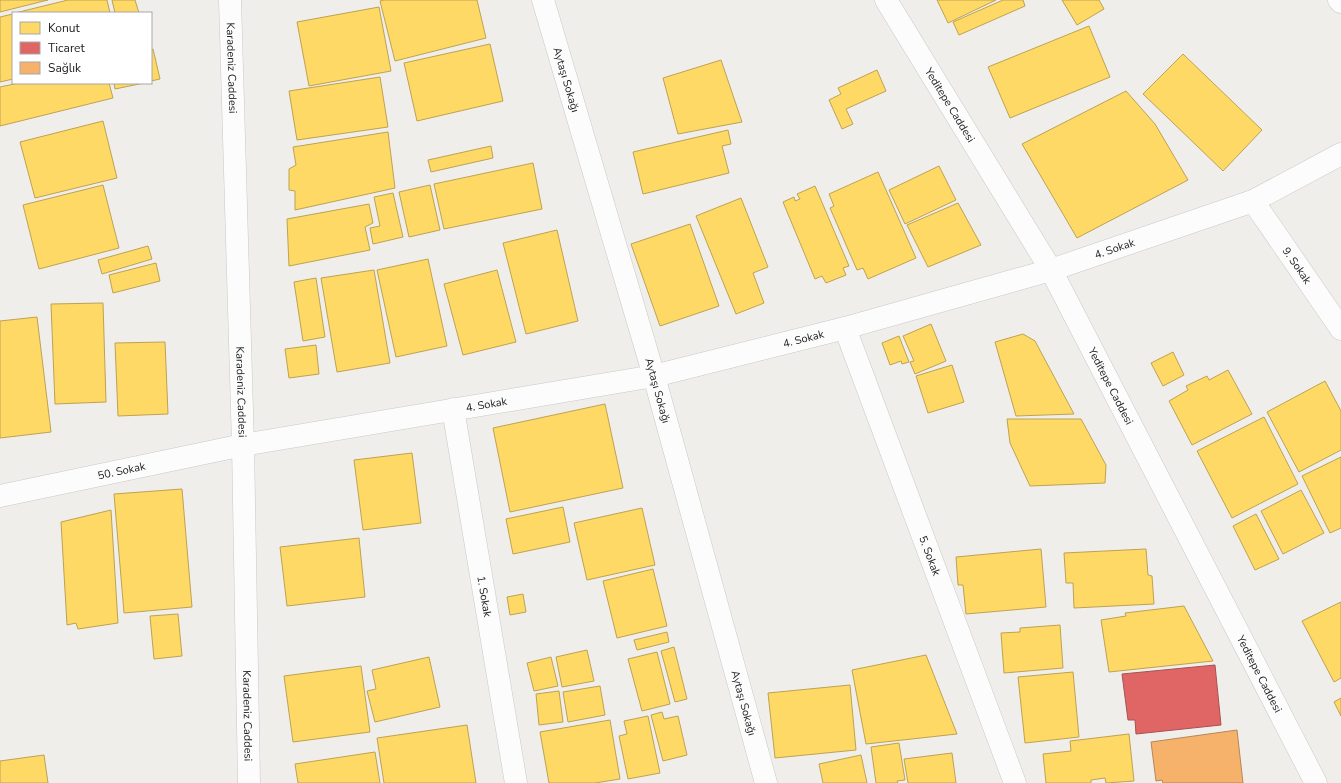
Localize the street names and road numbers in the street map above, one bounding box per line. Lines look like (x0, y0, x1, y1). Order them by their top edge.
street label: Karadeniz Caddesi (223, 22, 241, 114)
street label: Aytaşı Sokağı (550, 45, 583, 114)
street label: Yeditepe Caddesi (921, 64, 979, 145)
street label: 4. Sokak (1092, 234, 1137, 262)
street label: 9. Sokak (1279, 244, 1315, 287)
street label: 4. Sokak (781, 326, 826, 351)
street label: Yeditepe Caddesi (1084, 344, 1137, 427)
street label: Karadeniz Caddesi (233, 346, 250, 438)
street label: Aytaşı Sokağı (642, 356, 674, 425)
street label: 4. Sokak (465, 393, 509, 415)
street label: 50. Sokak (96, 458, 147, 483)
street label: 5. Sokak (916, 534, 945, 578)
street label: 1. Sokak (474, 575, 495, 619)
street label: Yeditepe Caddesi (1233, 632, 1286, 715)
street label: Aytaşı Sokağı (728, 668, 760, 737)
street label: Karadeniz Caddesi (239, 670, 256, 761)

